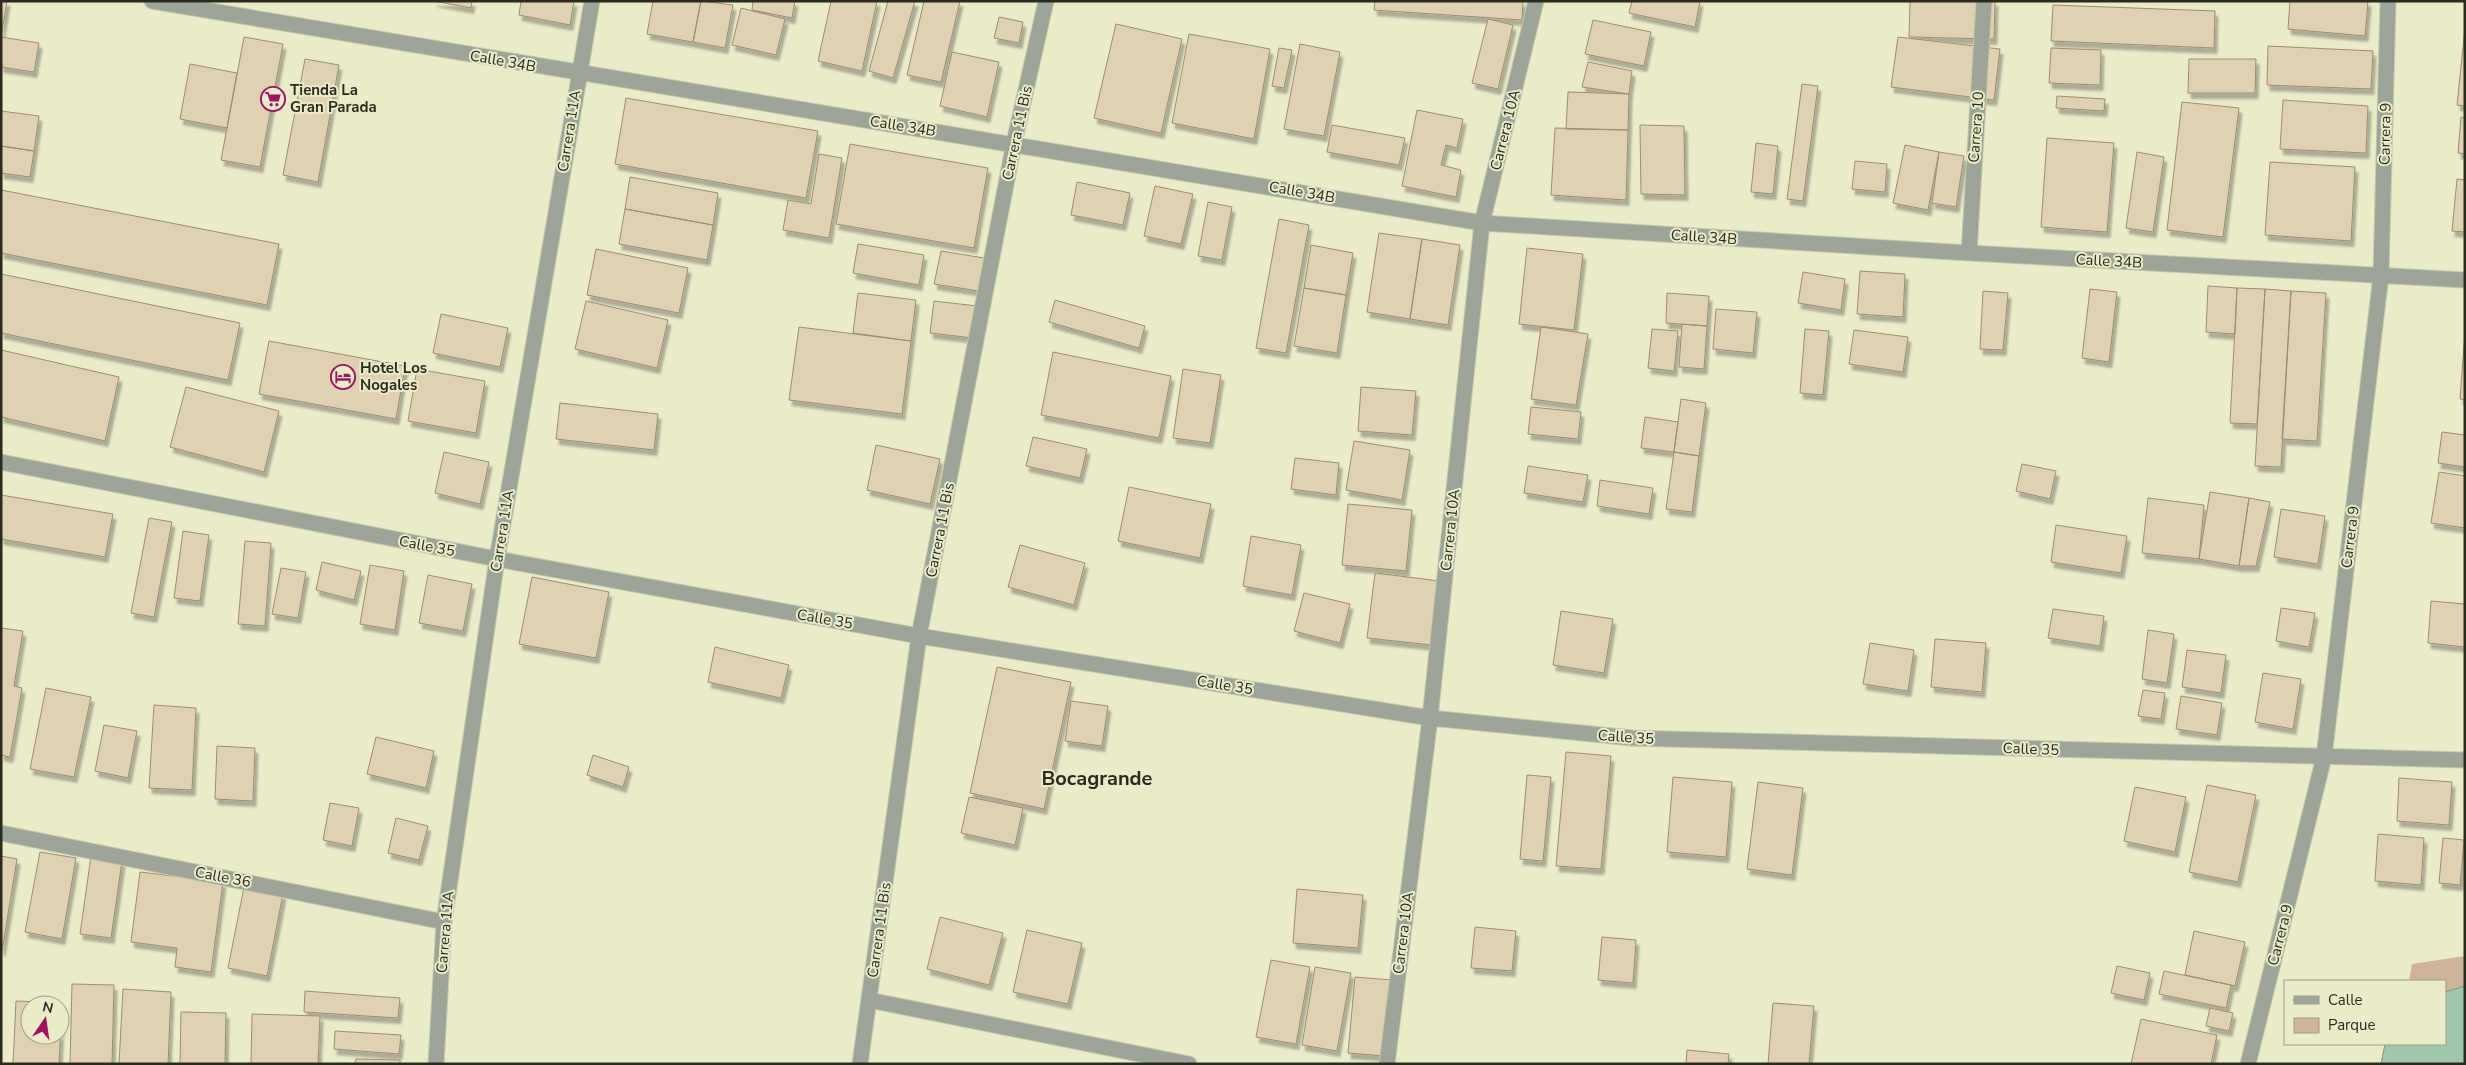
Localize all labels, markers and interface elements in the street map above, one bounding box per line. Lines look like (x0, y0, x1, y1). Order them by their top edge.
street label: Calle 34B (468, 45, 538, 77)
place label: Tienda La Gran Parada (290, 80, 377, 117)
street label: Carrera 11 Bis (997, 84, 1037, 182)
supermarket icon: Tienda La Gran Parada (260, 86, 286, 112)
street label: Carrera 10A (1485, 88, 1525, 172)
street label: Carrera 11A (553, 89, 585, 173)
street label: Carrera 10 (1964, 91, 1988, 163)
street label: Carrera 9 (2374, 103, 2396, 165)
street label: Calle 34B (869, 111, 937, 141)
street label: Calle 34B (1267, 176, 1337, 208)
street label: Calle 34B (1670, 225, 1738, 249)
street label: Calle 34B (2075, 249, 2143, 273)
place label: Hotel Los Nogales (360, 358, 427, 395)
hotel icon: Hotel Los Nogales (330, 364, 356, 390)
street label: Carrera 11 Bis (921, 481, 959, 579)
street label: Carrera 10A (1436, 488, 1464, 572)
street label: Carrera 11A (486, 489, 518, 573)
street label: Carrera 9 (2336, 505, 2364, 569)
street label: Calle 35 (397, 531, 457, 561)
street label: Calle 35 (795, 604, 855, 634)
street label: Calle 35 (1196, 671, 1254, 699)
street label: Calle 35 (1597, 725, 1655, 749)
street label: Calle 35 (2002, 738, 2060, 760)
district label: Bocagrande (1042, 765, 1153, 792)
street label: Calle 36 (193, 862, 253, 892)
street label: Carrera 11 Bis (862, 881, 896, 979)
street label: Carrera 11A (431, 890, 459, 974)
street label: Carrera 10A (1388, 891, 1418, 975)
street label: Carrera 9 (2263, 902, 2297, 968)
legend (2284, 980, 2446, 1045)
text: Calle (2328, 990, 2363, 1010)
north arrow (20, 995, 70, 1045)
text: N (41, 997, 55, 1018)
text: Parque (2328, 1015, 2376, 1035)

